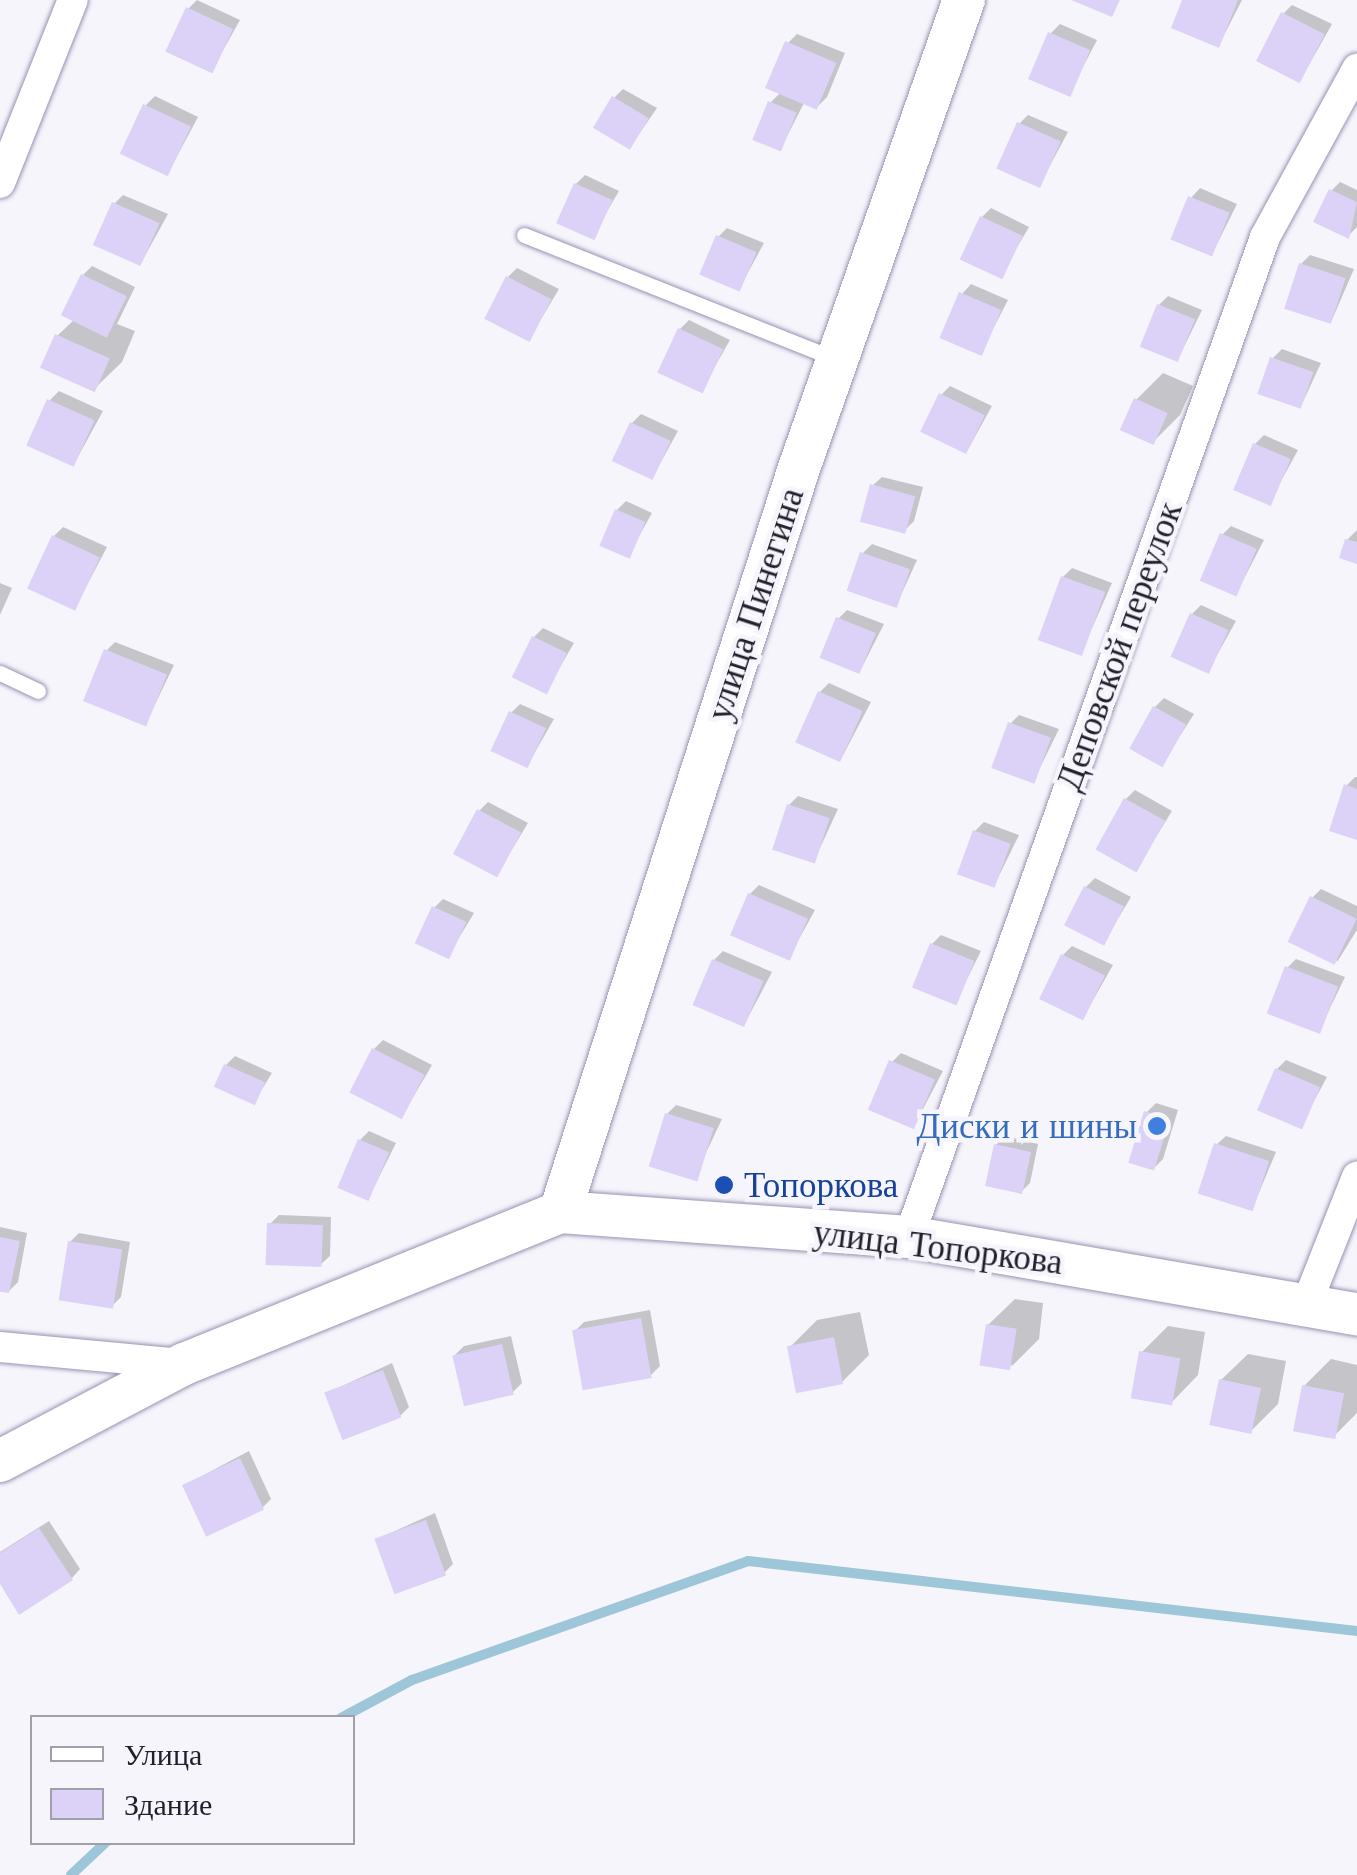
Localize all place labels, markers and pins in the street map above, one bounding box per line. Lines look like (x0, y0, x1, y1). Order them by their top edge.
place label: Диски и шины (916, 1105, 1137, 1147)
marker: Диски и шины (1146, 1115, 1168, 1137)
place label: Топоркова (744, 1164, 898, 1206)
marker: Топоркова (713, 1174, 735, 1196)

